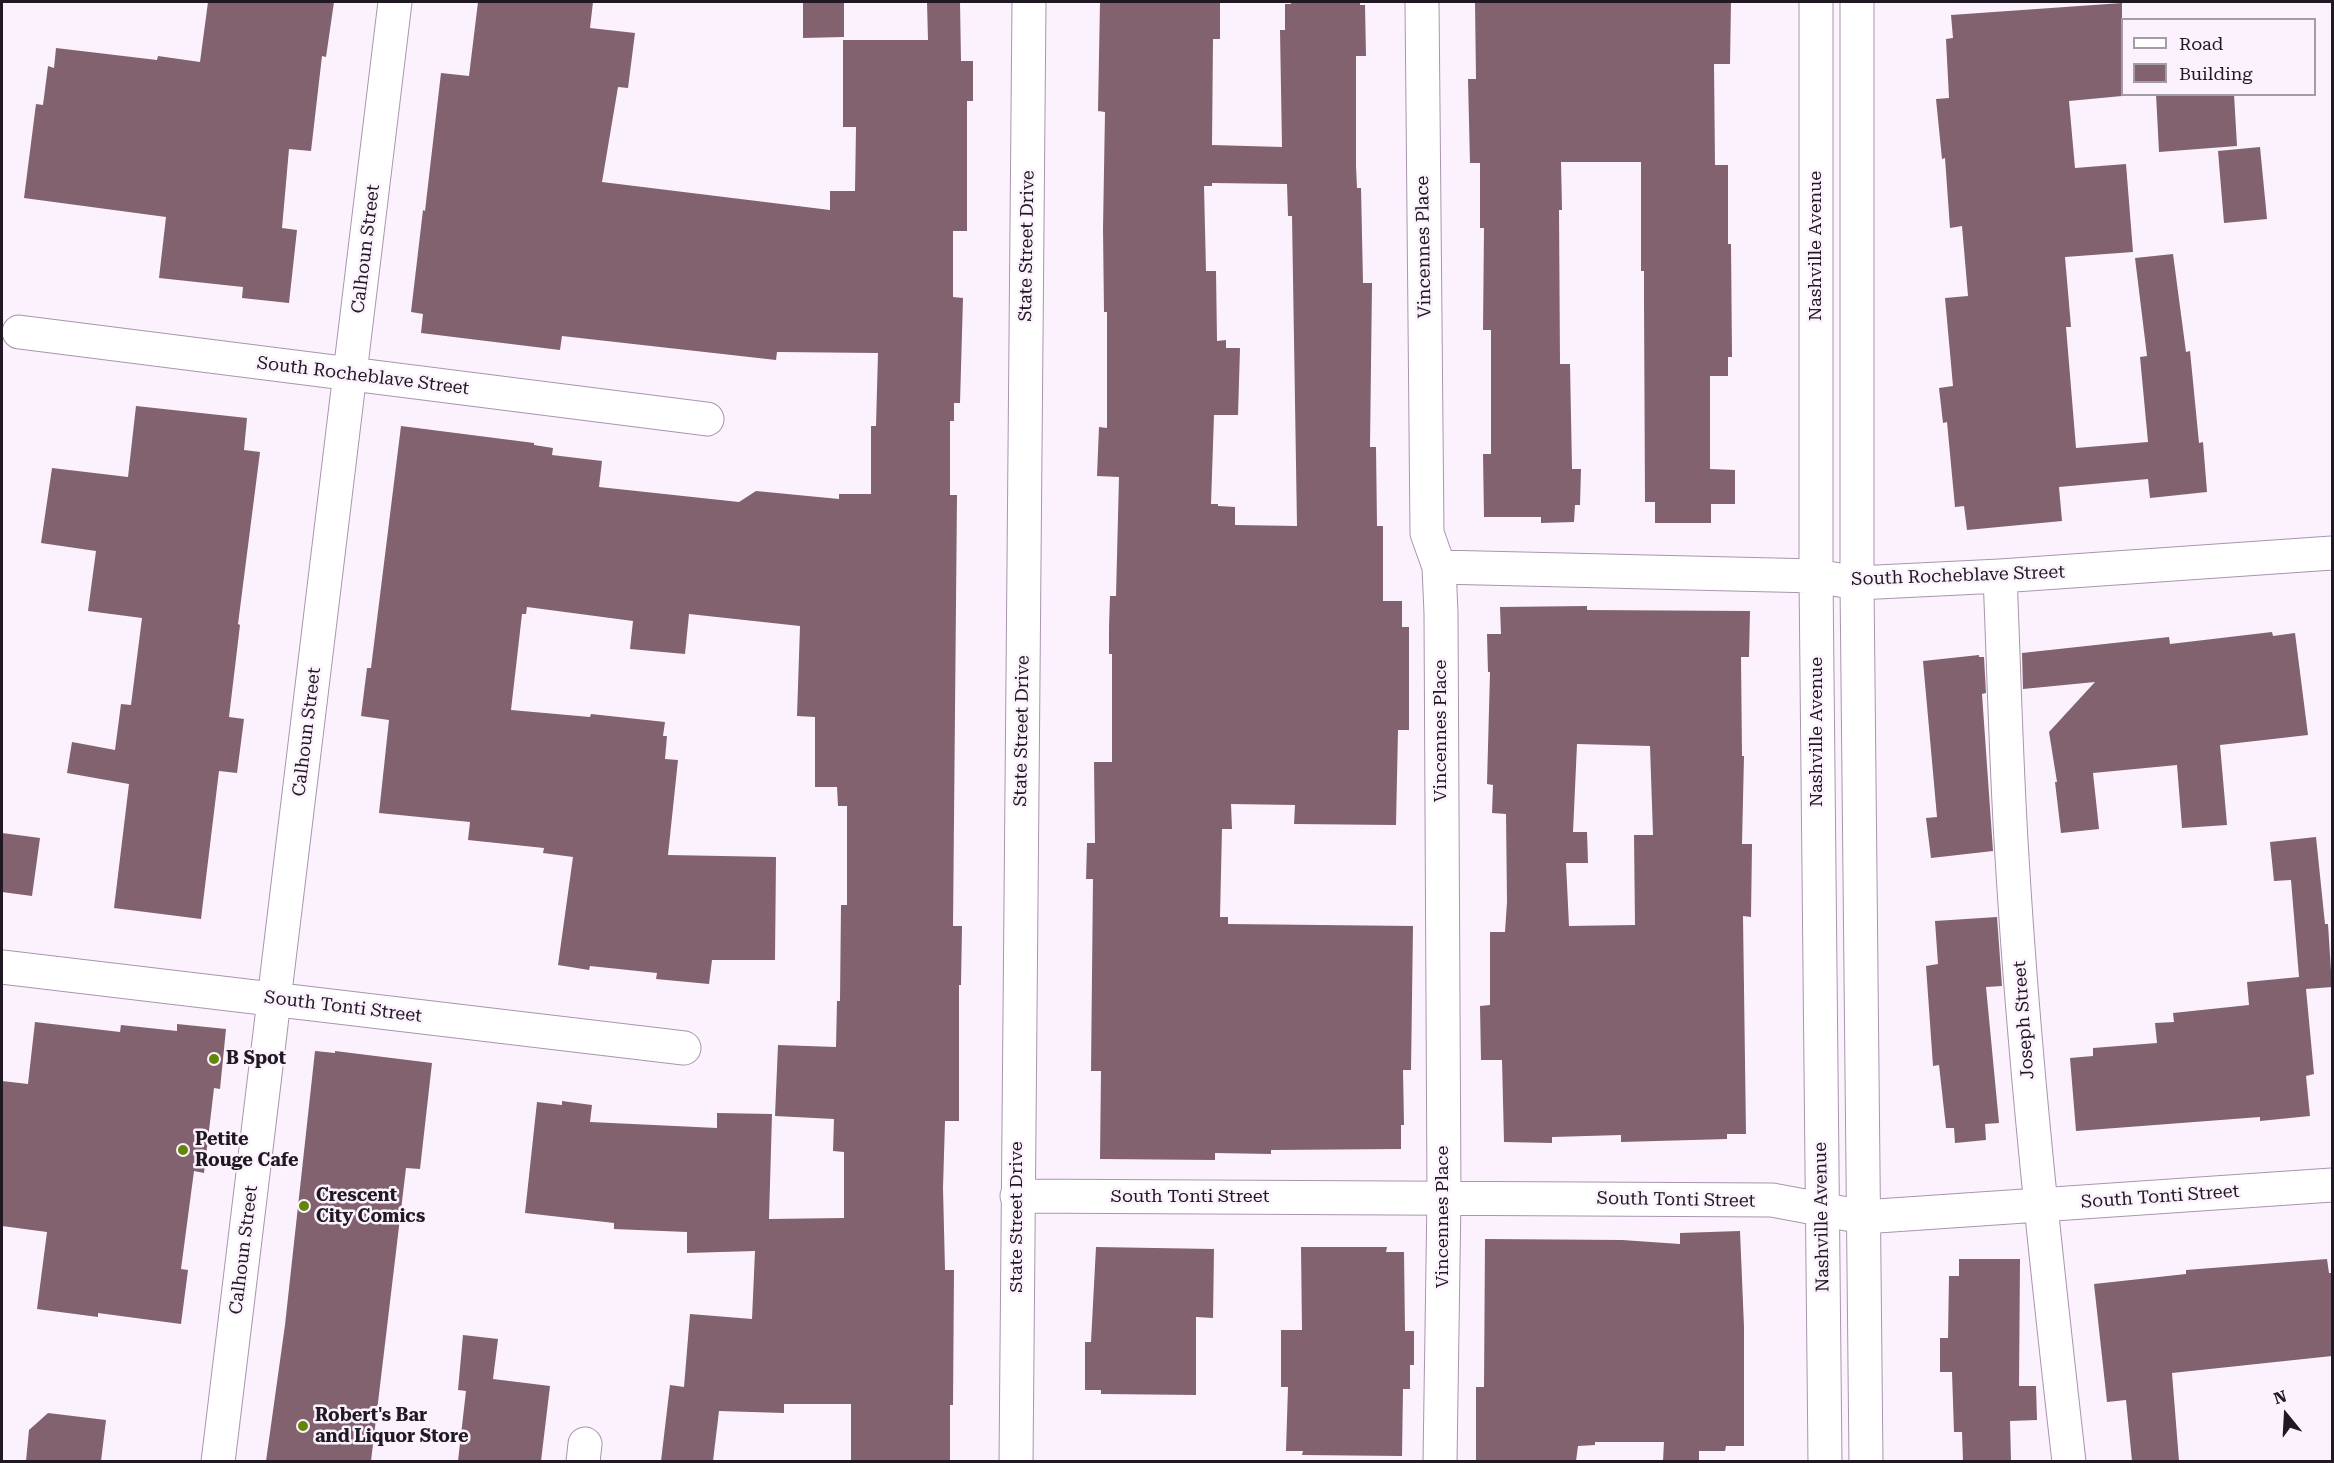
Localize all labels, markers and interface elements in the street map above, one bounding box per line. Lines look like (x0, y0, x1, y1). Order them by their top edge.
legend (2121, 18, 2316, 96)
text: Road (2179, 33, 2223, 54)
text: Building (2179, 63, 2253, 84)
street label: State Street Drive (1015, 170, 1039, 322)
street label: Nashville Avenue (1805, 171, 1827, 321)
street label: Vincennes Place (1412, 176, 1436, 318)
street label: Calhoun Street (347, 183, 385, 315)
street label: South Rocheblave Street (256, 352, 470, 400)
street label: South Rocheblave Street (1851, 561, 2065, 591)
street label: State Street Drive (1010, 655, 1034, 807)
street label: Nashville Avenue (1806, 657, 1828, 807)
street label: Vincennes Place (1430, 660, 1452, 802)
street label: Calhoun Street (288, 666, 326, 798)
street label: Joseph Street (2009, 960, 2039, 1080)
street label: South Tonti Street (263, 987, 423, 1027)
place label: B Spot (226, 1048, 286, 1070)
marker: B Spot (207, 1052, 221, 1066)
place label: Petite Rouge Cafe (195, 1129, 299, 1172)
street label: State Street Drive (1006, 1141, 1028, 1293)
street label: Nashville Avenue (1810, 1142, 1834, 1292)
marker: Petite Rouge Cafe (176, 1143, 190, 1157)
street label: Vincennes Place (1432, 1146, 1454, 1288)
street label: South Tonti Street (2080, 1181, 2240, 1213)
street label: Calhoun Street (225, 1184, 263, 1316)
place label: Crescent City Comics (316, 1185, 425, 1228)
street label: South Tonti Street (1111, 1186, 1269, 1208)
street label: South Tonti Street (1596, 1188, 1756, 1212)
marker: Crescent City Comics (297, 1199, 311, 1213)
north arrow (2256, 1385, 2316, 1445)
text: N (2271, 1386, 2289, 1408)
place label: Robert's Bar and Liquor Store (315, 1405, 469, 1448)
marker: Robert's Bar and Liquor Store (296, 1419, 310, 1433)

